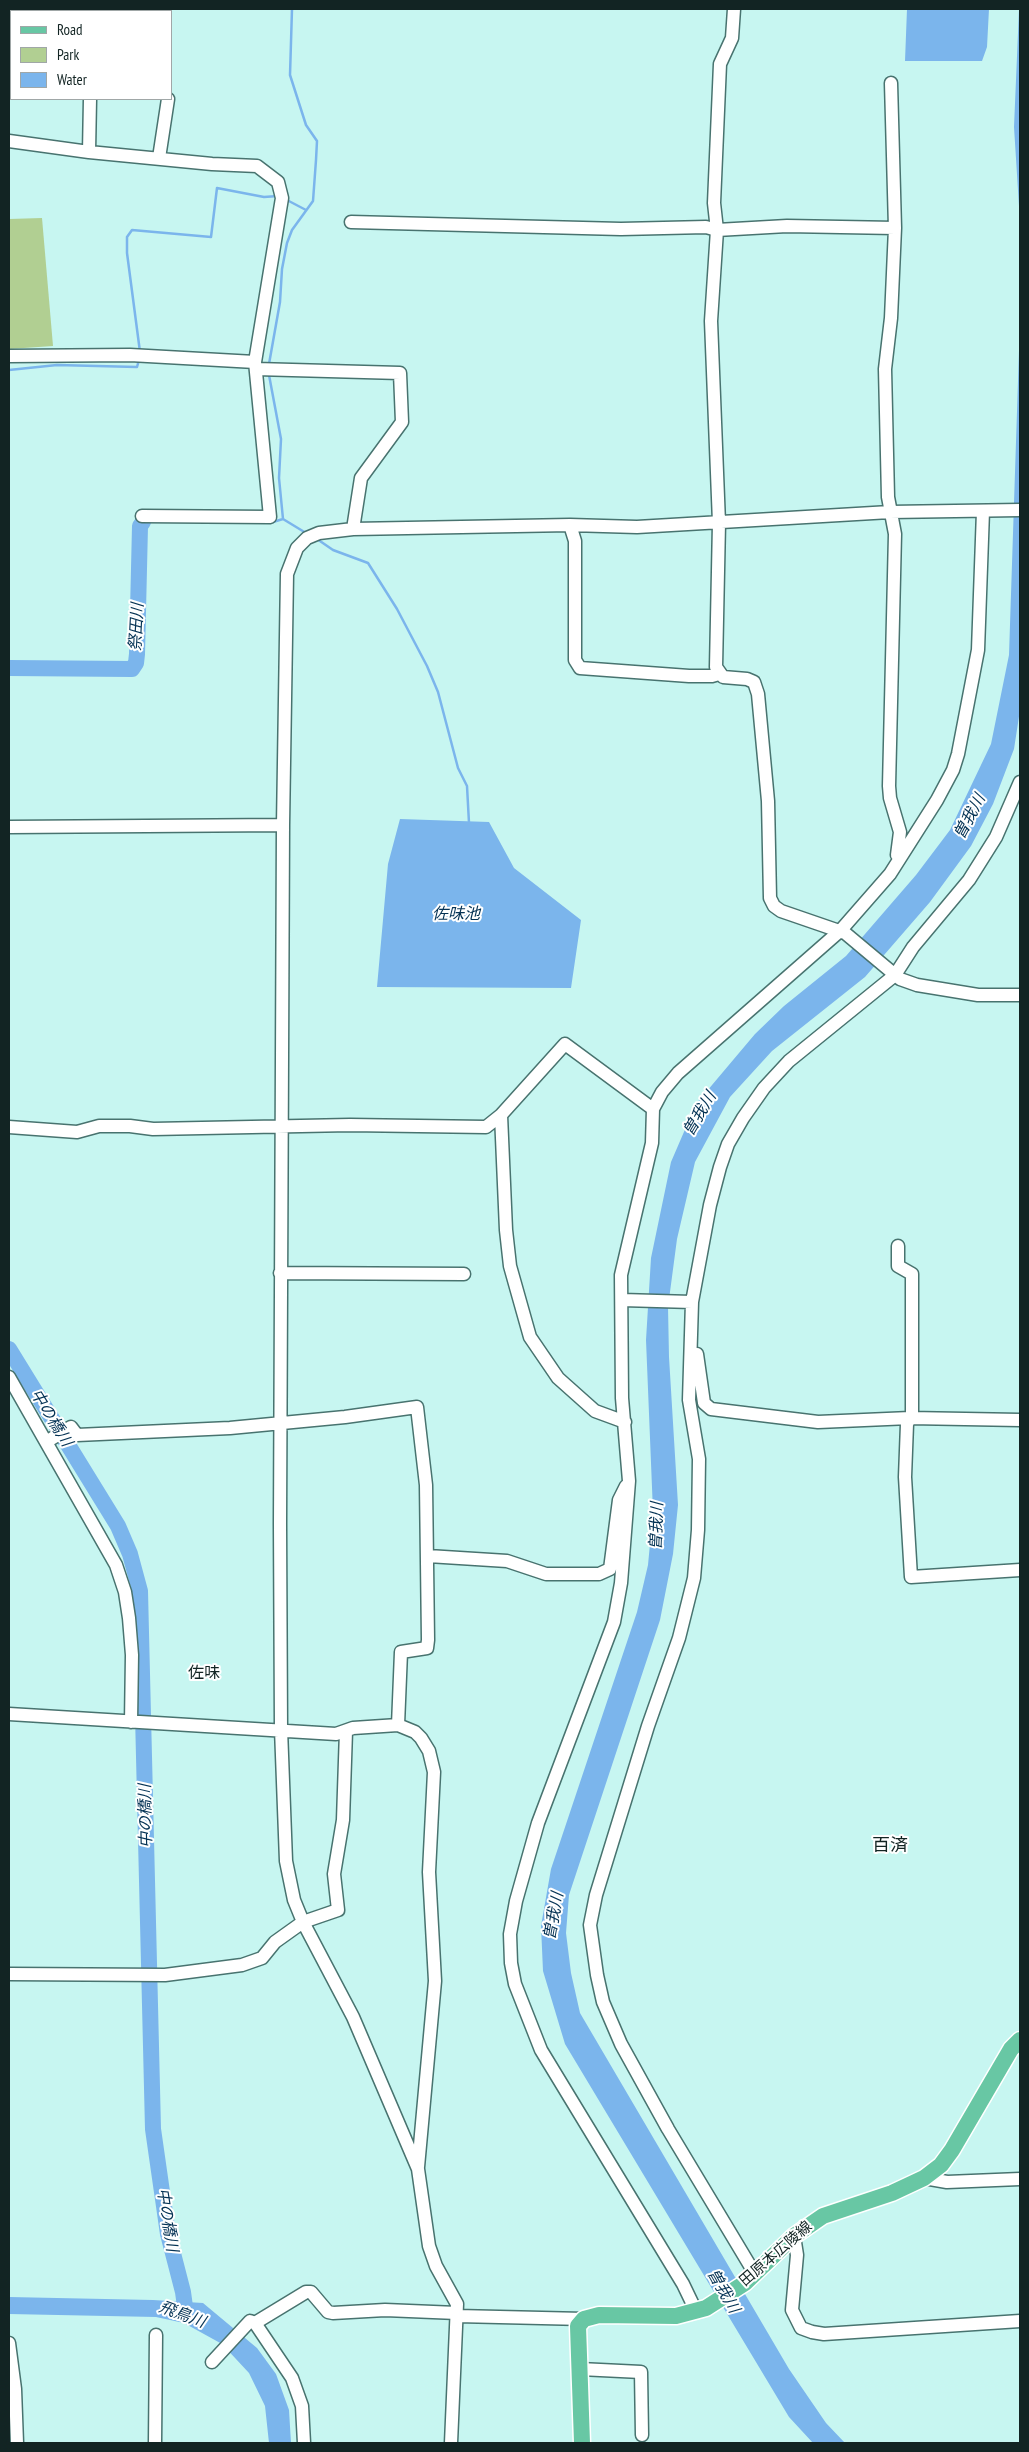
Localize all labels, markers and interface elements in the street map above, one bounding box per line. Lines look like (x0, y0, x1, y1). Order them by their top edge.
legend (10, 10, 172, 100)
text: Road (57, 20, 83, 39)
text: Park (57, 45, 79, 64)
text: Water (57, 70, 87, 89)
water label: 祭田川 (126, 603, 148, 651)
water label: 曽我川 (950, 791, 990, 843)
water label: 佐味池 (432, 904, 480, 924)
water label: 曽我川 (679, 1088, 721, 1140)
water label: 中の橋川 (26, 1386, 76, 1450)
water label: 曽我川 (647, 1502, 667, 1550)
district label: 佐味 (188, 1663, 220, 1683)
water label: 中の橋川 (136, 1784, 156, 1848)
district label: 百済 (872, 1835, 908, 1857)
water label: 曽我川 (540, 1891, 568, 1941)
water label: 中の橋川 (153, 2187, 181, 2253)
street label: 田原本広陵線 (736, 2218, 816, 2290)
water label: 曽我川 (703, 2265, 743, 2317)
water label: 飛鳥川 (156, 2298, 208, 2332)

